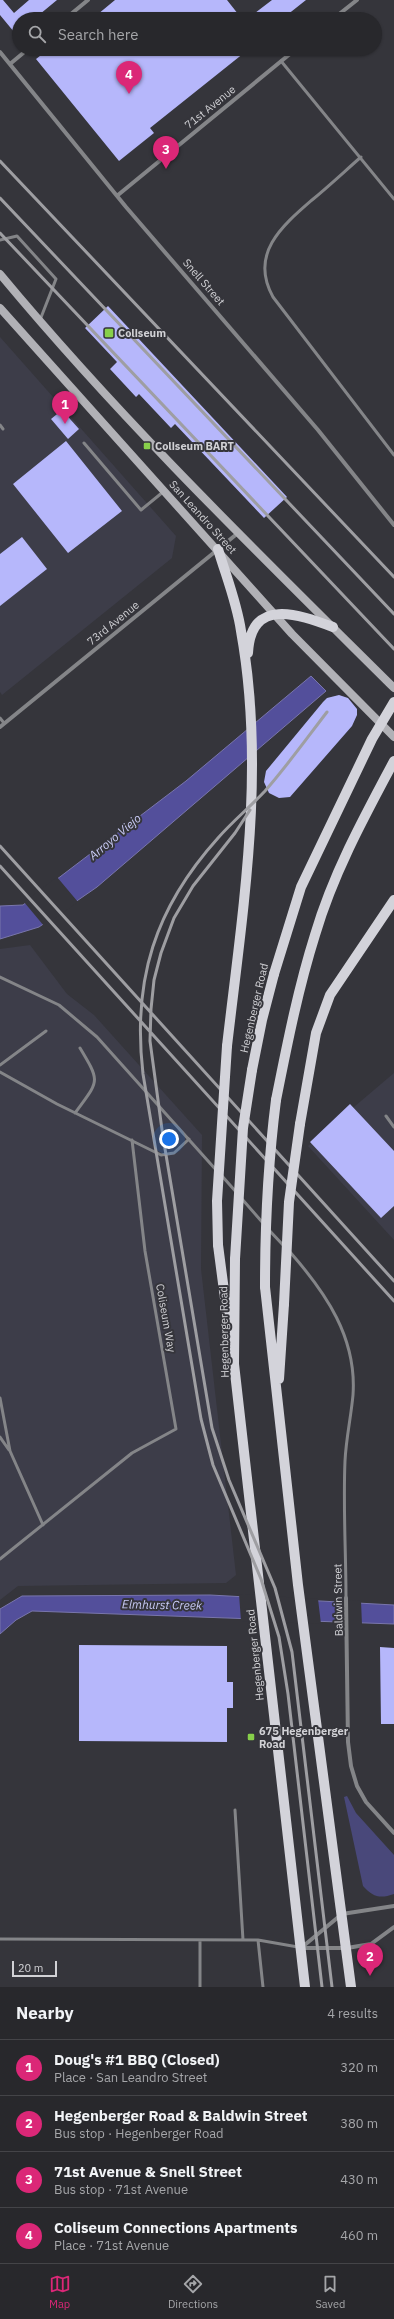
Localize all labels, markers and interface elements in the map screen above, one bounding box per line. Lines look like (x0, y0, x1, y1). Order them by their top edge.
search box (12, 12, 382, 56)
icon: search (26, 23, 48, 45)
text: Search here (58, 25, 138, 44)
pin: 4 (116, 61, 142, 94)
street label: 71st Avenue (182, 82, 238, 132)
pin: 3 (153, 136, 179, 169)
street label: Snell Street (180, 256, 228, 308)
place label: Coliseum (118, 326, 166, 340)
marker: Coliseum (103, 327, 115, 339)
pin: 1 (52, 391, 78, 424)
place label: Coliseum BART (155, 439, 234, 453)
marker: Coliseum BART (142, 441, 152, 451)
street label: San Leandro Street (166, 477, 240, 557)
street label: 73rd Avenue (84, 598, 142, 648)
water label: Arroyo Viejo (85, 810, 144, 863)
street label: Hegenberger Road (237, 962, 271, 1054)
your location (159, 1129, 179, 1149)
street label: Coliseum Way (153, 1283, 179, 1354)
street label: Hegenberger Road (216, 1286, 232, 1378)
street label: Baldwin Street (330, 1563, 346, 1636)
water label: Elmhurst Creek (122, 1596, 203, 1613)
street label: Hegenberger Road (243, 1609, 267, 1701)
place label: 675 Hegenberger Road (259, 1724, 349, 1751)
marker: 675 Hegenberger Road (246, 1732, 256, 1742)
pin: 2 (357, 1943, 383, 1976)
scale bar (12, 1959, 57, 1978)
text: 20 m (18, 1961, 43, 1975)
text: Nearby (16, 2002, 74, 2024)
text: 4 results (327, 2005, 378, 2022)
text: Doug's #1 BBQ (Closed) (54, 2050, 220, 2069)
text: 1 (25, 2059, 33, 2076)
text: 320 m (340, 2059, 378, 2076)
text: Place · San Leandro Street (54, 2069, 207, 2086)
text: Hegenberger Road & Baldwin Street (54, 2106, 308, 2125)
text: 2 (25, 2115, 33, 2132)
text: 380 m (340, 2115, 378, 2132)
text: Bus stop · Hegenberger Road (54, 2125, 224, 2142)
text: 71st Avenue & Snell Street (54, 2162, 242, 2181)
text: 3 (25, 2171, 33, 2188)
text: 430 m (340, 2171, 378, 2188)
text: Bus stop · 71st Avenue (54, 2181, 188, 2198)
text: Coliseum Connections Apartments (54, 2218, 298, 2237)
text: 4 (25, 2227, 33, 2244)
text: 460 m (340, 2227, 378, 2244)
text: Place · 71st Avenue (54, 2237, 169, 2254)
tab: Map (49, 2273, 71, 2311)
tab: Directions (168, 2273, 218, 2311)
tab: Saved (315, 2273, 345, 2311)

